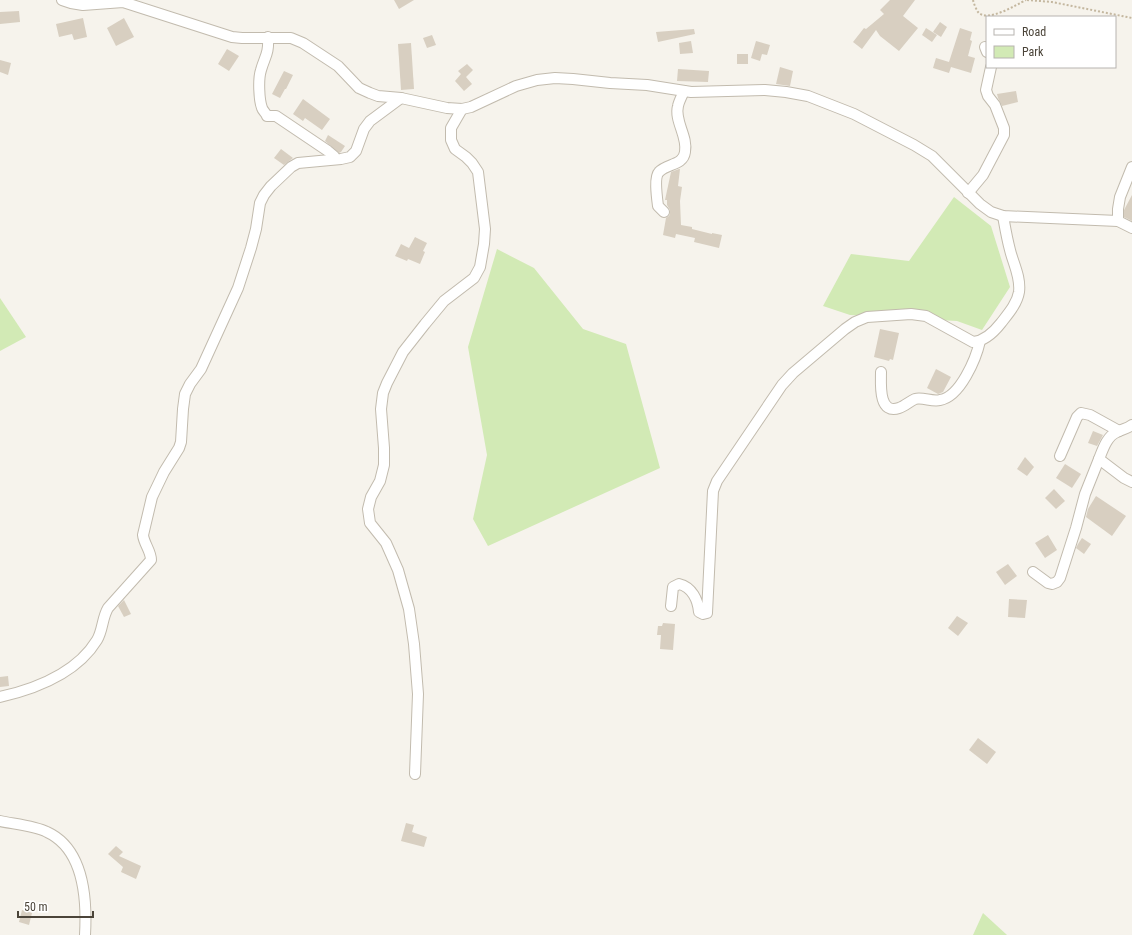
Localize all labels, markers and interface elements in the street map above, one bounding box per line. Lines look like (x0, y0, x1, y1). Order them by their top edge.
legend (986, 16, 1116, 68)
text: Road (1022, 25, 1046, 39)
text: Park (1022, 45, 1044, 59)
scale bar (18, 893, 93, 919)
text: 50 m (24, 900, 48, 914)

